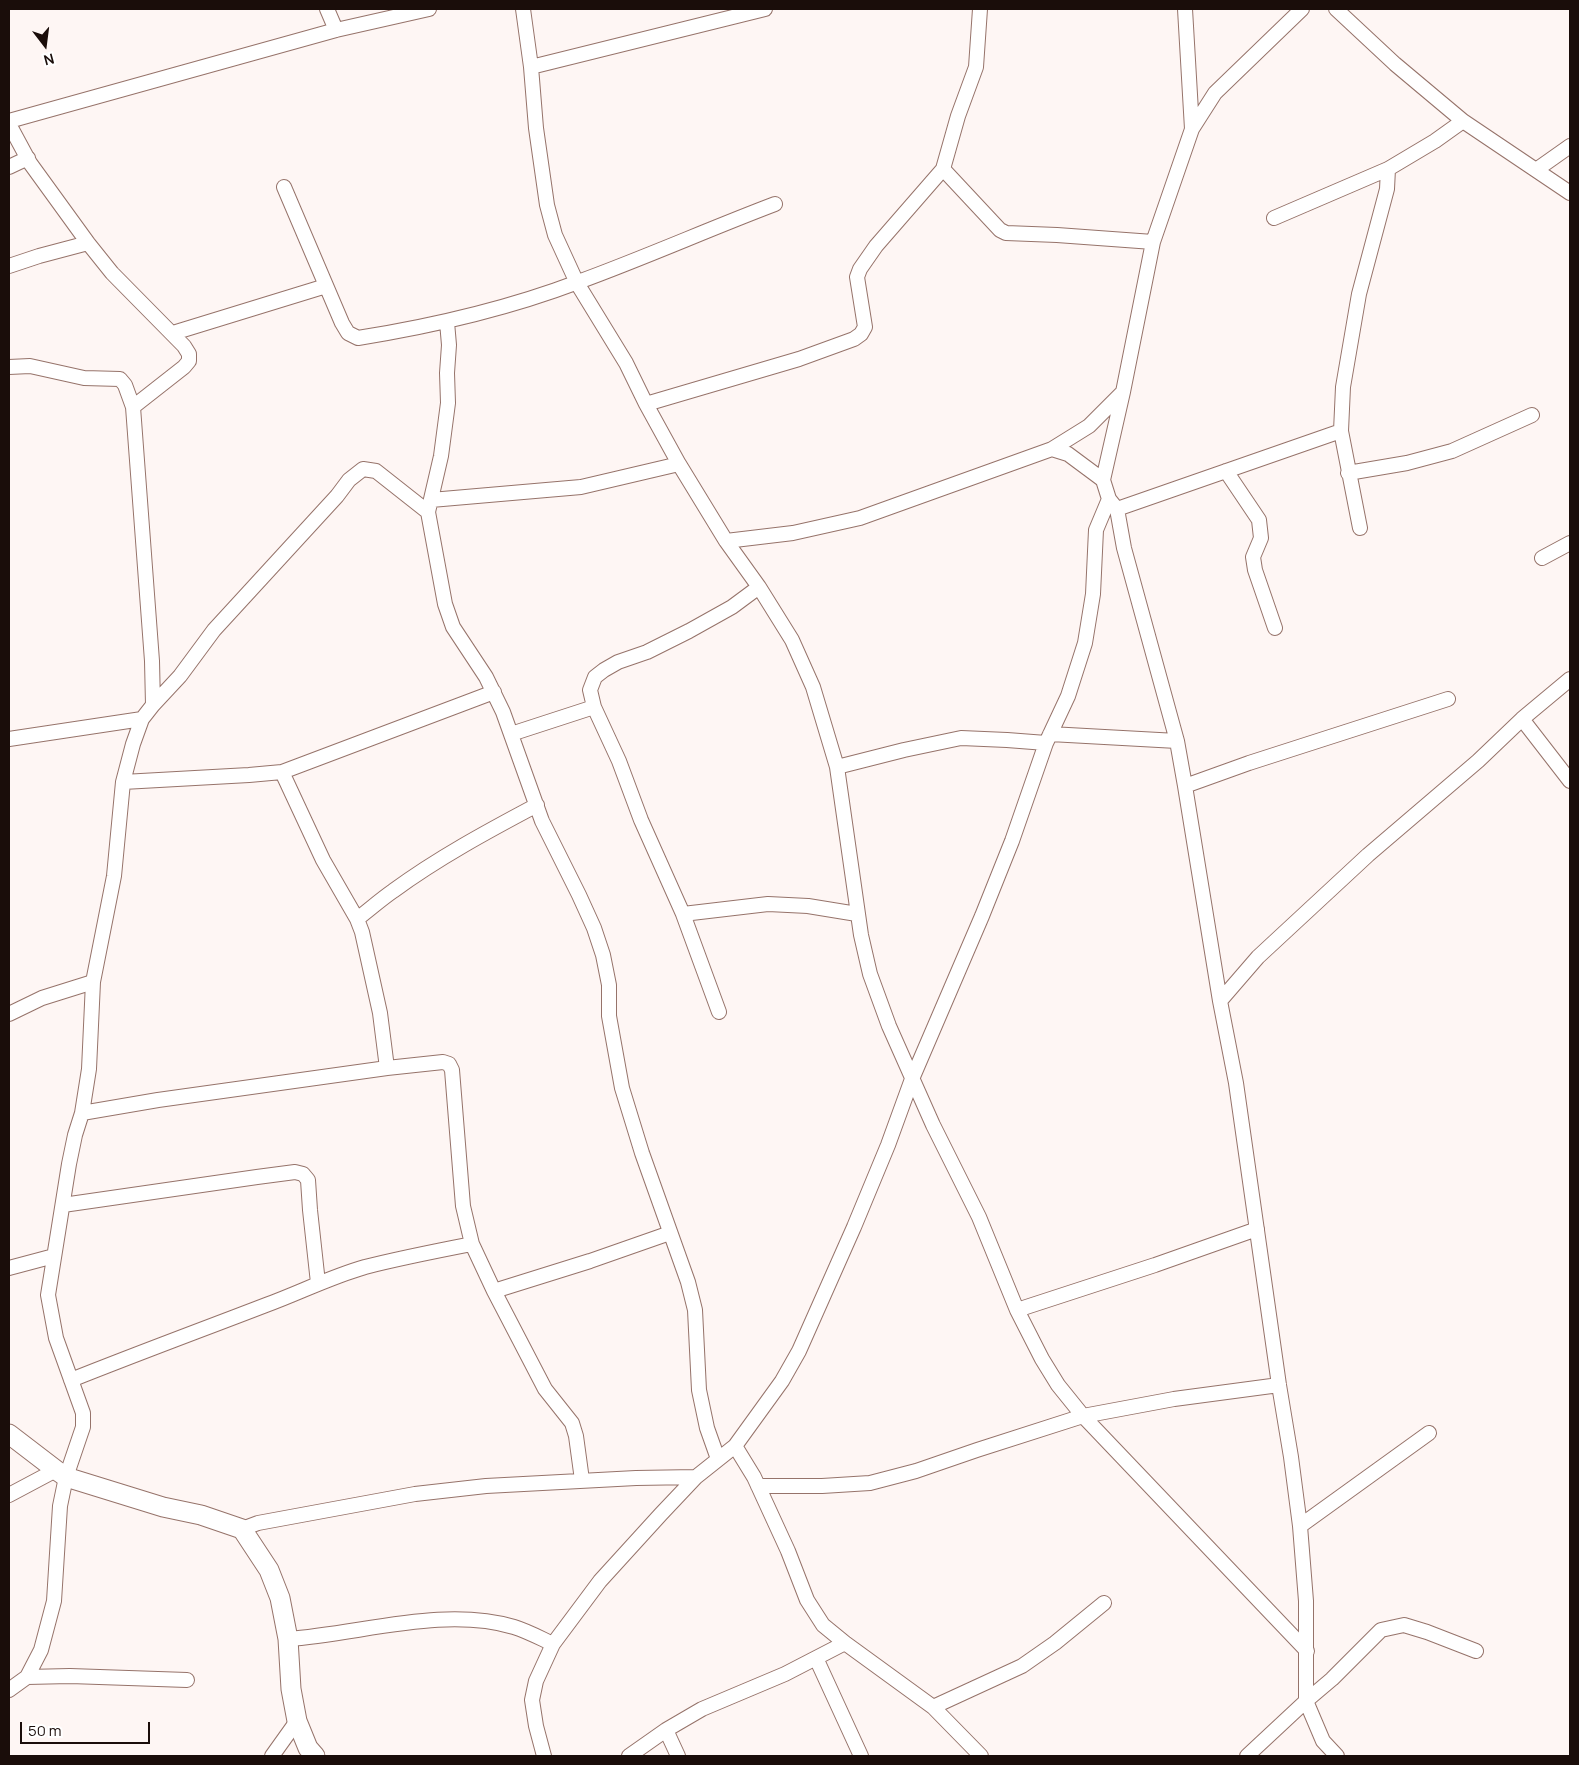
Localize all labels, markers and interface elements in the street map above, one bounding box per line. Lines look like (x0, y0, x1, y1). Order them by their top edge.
north arrow (20, 20, 70, 70)
text: N (42, 49, 56, 70)
scale bar (22, 1712, 152, 1744)
text: 50 m (28, 1720, 62, 1741)

